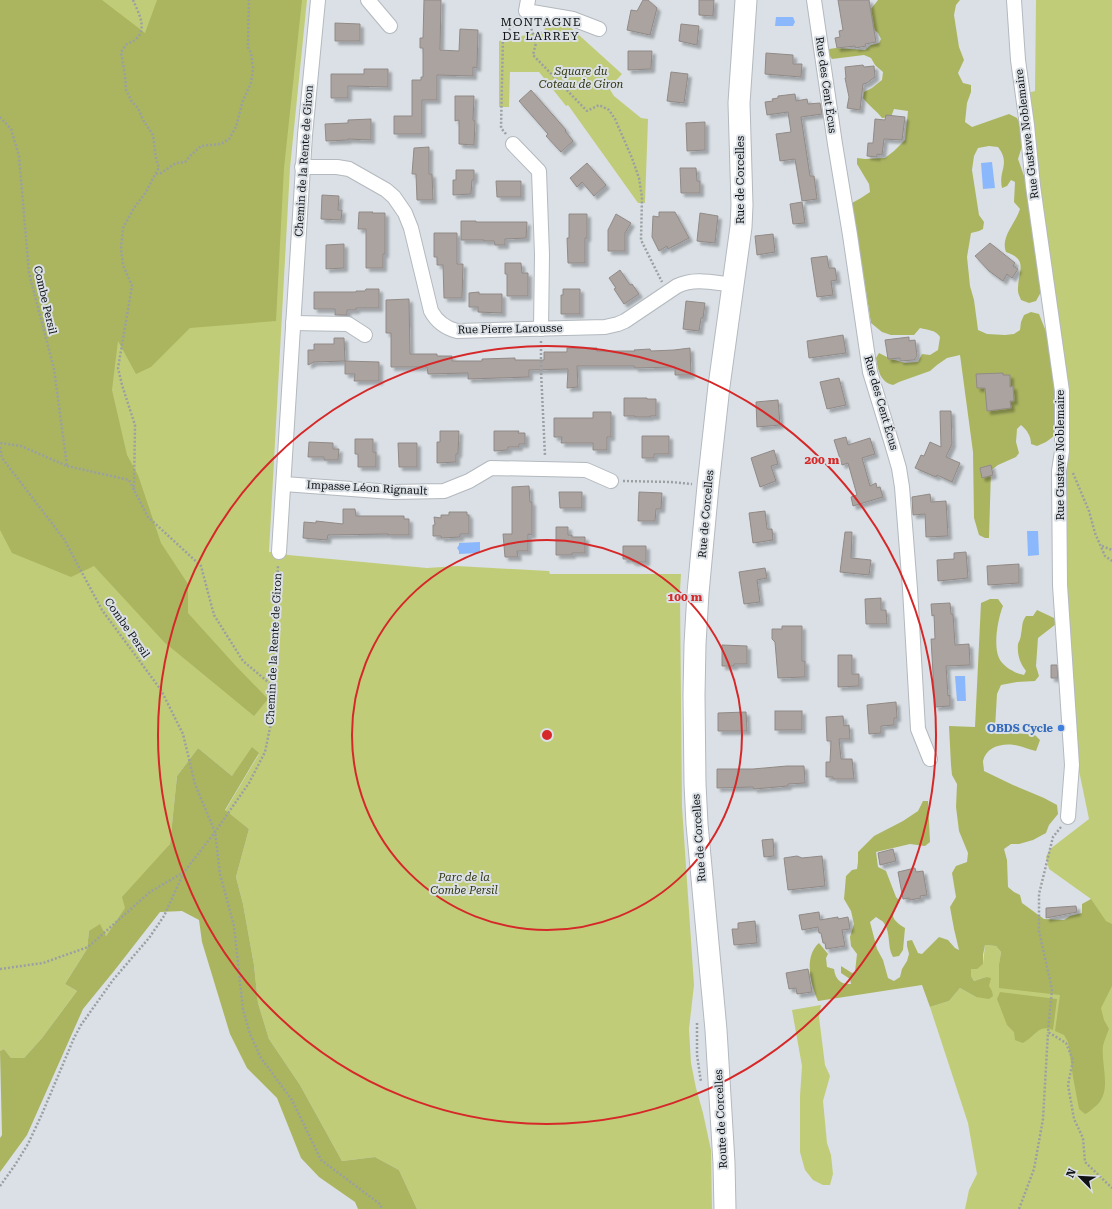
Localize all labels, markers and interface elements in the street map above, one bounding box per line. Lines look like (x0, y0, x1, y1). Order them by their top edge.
district label: MONTAGNE DE LARREY (501, 15, 581, 43)
street label: Rue des Cent Écus (813, 36, 840, 134)
park label: Square du Coteau de Giron (539, 65, 624, 91)
street label: Rue Gustave Noblemaire (1013, 68, 1041, 200)
street label: Chemin de la Rente de Giron (292, 85, 316, 237)
street label: Rue de Corcelles (734, 136, 747, 224)
street label: Combe Persil (31, 264, 59, 336)
street label: Rue Pierre Larousse (457, 322, 563, 336)
street label: Rue des Cent Écus (861, 354, 902, 452)
street label: Rue Gustave Noblemaire (1054, 390, 1067, 520)
text: 200 m (805, 453, 840, 467)
street label: Rue de Corcelles (696, 469, 716, 559)
street label: Impasse Léon Rignault (306, 478, 428, 498)
street label: Chemin de la Rente de Giron (264, 573, 284, 725)
text: 100 m (668, 590, 703, 604)
street label: Combe Persil (102, 596, 153, 661)
place label: OBDS Cycle (987, 722, 1054, 735)
marker: OBDS Cycle (1056, 723, 1066, 733)
centre of rings (540, 728, 554, 742)
street label: Rue de Corcelles (689, 794, 709, 882)
park label: Parc de la Combe Persil (430, 871, 498, 897)
street label: Route de Corcelles (712, 1069, 730, 1169)
north arrow (1060, 1157, 1100, 1197)
text: N (1064, 1166, 1079, 1180)

